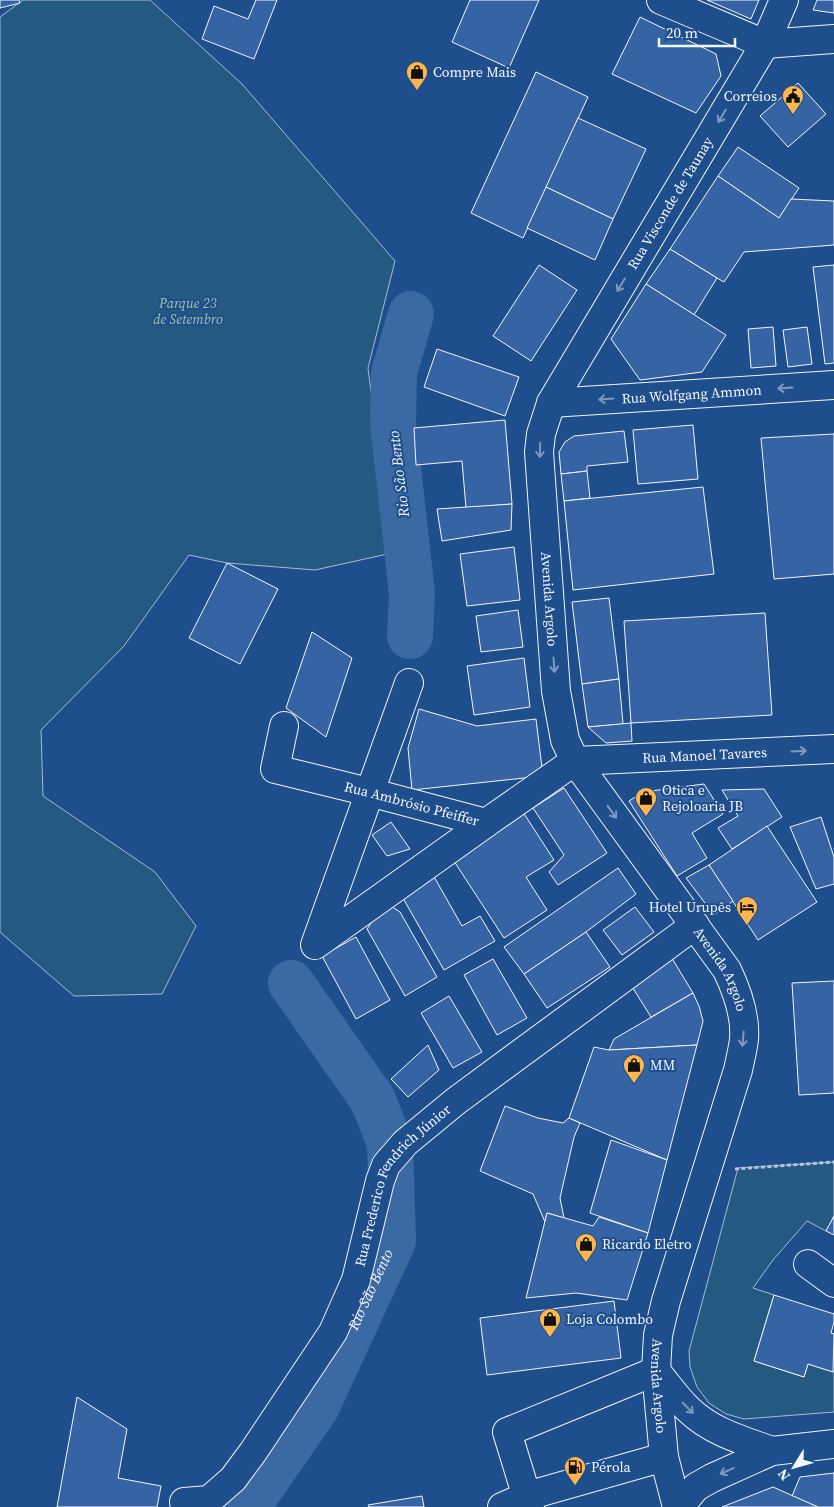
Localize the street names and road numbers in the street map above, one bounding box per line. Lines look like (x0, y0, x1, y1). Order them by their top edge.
street label: Rua Visconde de Taunay (622, 132, 718, 273)
street label: Rua Wolfgang Ammon (621, 380, 763, 408)
street label: Avenida Argolo (536, 551, 563, 647)
street label: Rua Manoel Tavares (642, 742, 768, 768)
street label: Rua Ambrósio Pfeiffer (342, 776, 481, 831)
street label: Avenida Argolo (689, 923, 752, 1014)
street label: Rua Frederico Fendrich Júnior (350, 1099, 455, 1269)
street label: Avenida Argolo (646, 1338, 672, 1434)

